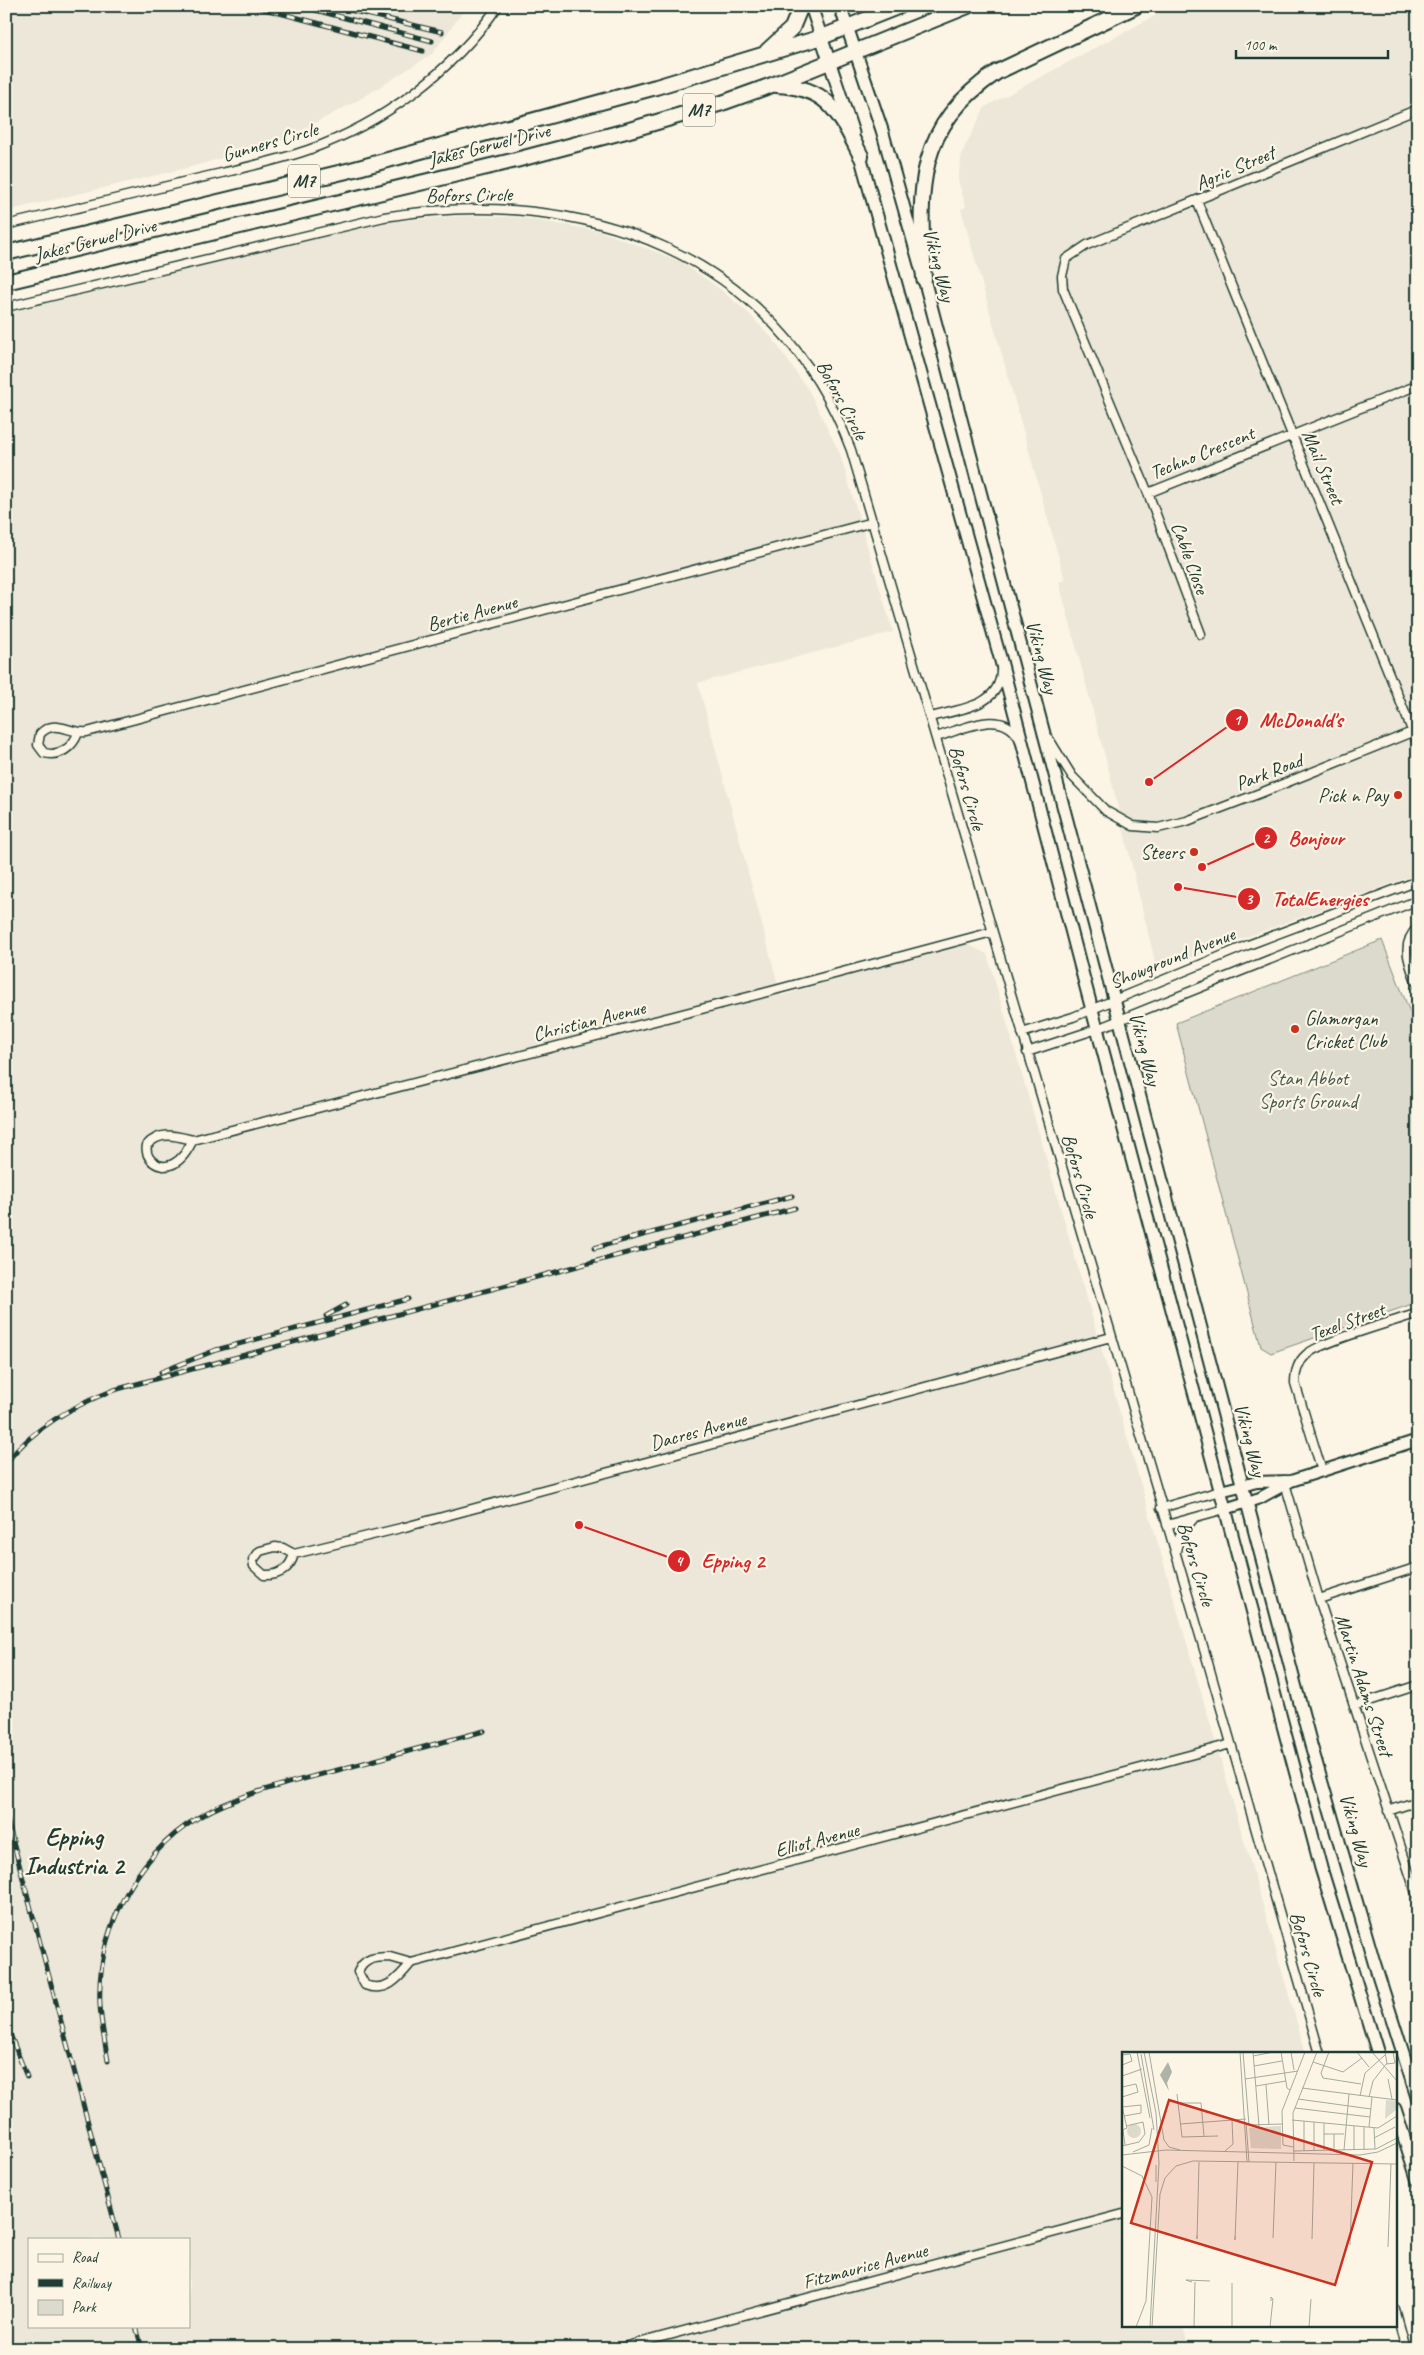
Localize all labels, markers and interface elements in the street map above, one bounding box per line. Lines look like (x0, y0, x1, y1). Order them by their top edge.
scale bar (1236, 28, 1389, 60)
text: 100 m (1244, 36, 1278, 55)
road number: M7 (683, 94, 715, 126)
street label: Gunners Circle (219, 116, 322, 168)
street label: Jakes Gerwel Drive (425, 117, 554, 172)
street label: Agric Street (1191, 139, 1282, 196)
road number: M7 (288, 165, 320, 198)
street label: Bofors Circle (426, 182, 514, 208)
street label: Jakes Gerwel Drive (31, 212, 160, 267)
street label: Viking Way (917, 226, 961, 307)
street label: Bofors Circle (811, 356, 874, 445)
street label: Techno Crescent (1146, 420, 1260, 485)
street label: Mail Street (1296, 426, 1351, 510)
street label: Cable Close (1165, 518, 1215, 599)
street label: Bertie Avenue (424, 589, 521, 637)
street label: Viking Way (1020, 618, 1064, 699)
callout: McDonald's (1225, 702, 1353, 738)
text: McDonald's (1259, 707, 1345, 733)
text: 1 (1234, 711, 1243, 730)
street label: Bofors Circle (943, 743, 991, 834)
street label: Park Road (1232, 747, 1309, 796)
place label: Pick n Pay (1318, 783, 1390, 808)
marker: Pick n Pay (1392, 789, 1404, 801)
callout: Bonjour (1253, 820, 1354, 856)
text: Bonjour (1288, 825, 1346, 851)
text: 2 (1263, 829, 1271, 848)
place label: Steers (1140, 840, 1186, 865)
marker: Steers (1188, 846, 1200, 858)
callout: TotalEnergies (1237, 881, 1378, 917)
text: TotalEnergies (1272, 886, 1371, 912)
text: 3 (1246, 890, 1254, 909)
street label: Showground Avenue (1106, 921, 1240, 995)
street label: Christian Avenue (530, 995, 649, 1047)
place label: Glamorgan Cricket Club (1305, 1006, 1388, 1054)
street label: Viking Way (1123, 1010, 1167, 1091)
marker: Glamorgan Cricket Club (1289, 1023, 1301, 1035)
park label: Stan Abbot Sports Ground (1259, 1066, 1360, 1114)
street label: Bofors Circle (1056, 1131, 1104, 1222)
street label: Texel Street (1306, 1296, 1390, 1347)
street label: Viking Way (1228, 1401, 1272, 1482)
street label: Dacres Avenue (647, 1406, 750, 1456)
street label: Bofors Circle (1171, 1519, 1221, 1610)
callout: Epping 2 (666, 1543, 774, 1579)
text: Epping 2 (701, 1548, 767, 1574)
text: 4 (676, 1552, 685, 1571)
street label: Martin Adams Street (1329, 1611, 1400, 1762)
street label: Viking Way (1334, 1791, 1379, 1872)
street label: Elliot Avenue (772, 1816, 863, 1863)
district label: Epping Industria 2 (24, 1821, 126, 1882)
street label: Bofors Circle (1284, 1909, 1332, 2000)
inset map (1122, 2052, 1396, 2328)
street label: Fitzmaurice Avenue (800, 2237, 931, 2295)
legend (28, 2238, 190, 2328)
text: Road (72, 2248, 99, 2267)
text: Railway (72, 2274, 113, 2293)
text: Park (72, 2298, 97, 2317)

